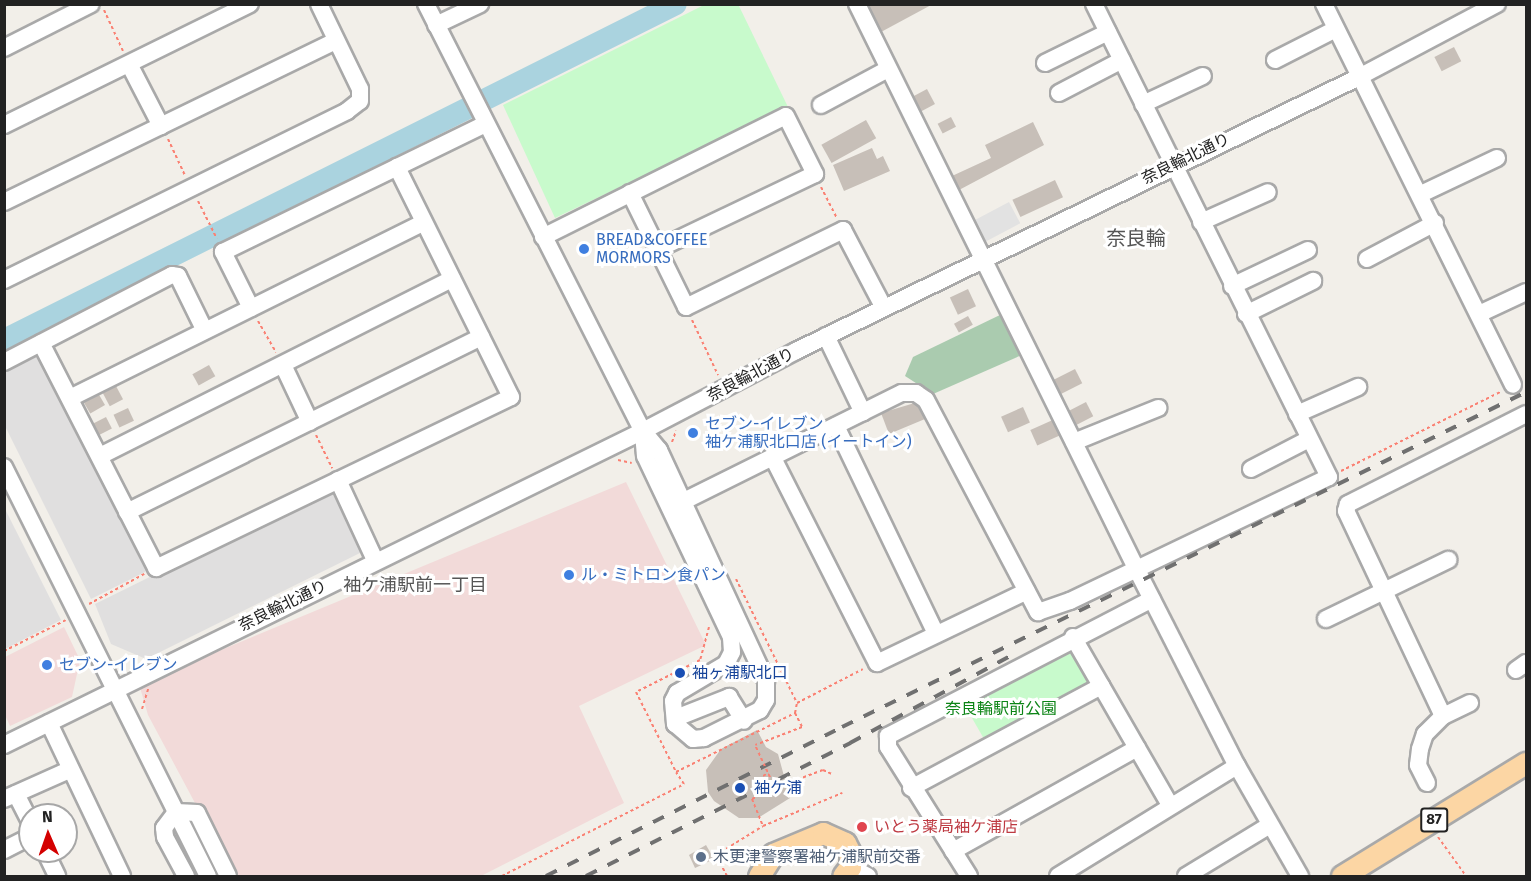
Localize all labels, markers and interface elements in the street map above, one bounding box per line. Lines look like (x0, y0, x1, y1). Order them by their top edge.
street label: 奈良輪北通り (1139, 129, 1233, 189)
district label: 奈良輪 (1106, 226, 1166, 250)
place label: BREAD&COFFEE MORMORS (596, 230, 708, 268)
marker: BREAD&COFFEE MORMORS (577, 242, 591, 256)
street label: 奈良輪北通り (704, 344, 798, 406)
place label: セブン-イレブン 袖ケ浦駅北口店 (イートイン) (705, 414, 912, 452)
marker: セブン-イレブン 袖ケ浦駅北口店 (イートイン) (686, 426, 700, 440)
place label: ル・ミトロン食パン (581, 565, 725, 585)
marker: ル・ミトロン食パン (562, 568, 576, 582)
district label: 袖ケ浦駅前一丁目 (343, 574, 487, 596)
street label: 奈良輪北通り (236, 576, 330, 636)
place label: セブン-イレブン (59, 655, 177, 675)
marker: セブン-イレブン (40, 658, 54, 672)
place label: 袖ヶ浦駅北口 (692, 663, 788, 683)
marker: 袖ヶ浦駅北口 (673, 666, 687, 680)
park label: 奈良輪駅前公園 (945, 699, 1057, 719)
place label: 袖ケ浦 (754, 778, 802, 798)
marker: 袖ケ浦 (731, 779, 749, 797)
north arrow (18, 803, 78, 863)
text: N (42, 807, 53, 826)
road number: 87 (1419, 808, 1449, 832)
place label: いとう薬局袖ケ浦店 (874, 817, 1018, 837)
marker: いとう薬局袖ケ浦店 (855, 820, 869, 834)
place label: 木更津警察署袖ケ浦駅前交番 (713, 847, 921, 867)
marker: 木更津警察署袖ケ浦駅前交番 (694, 850, 708, 864)

